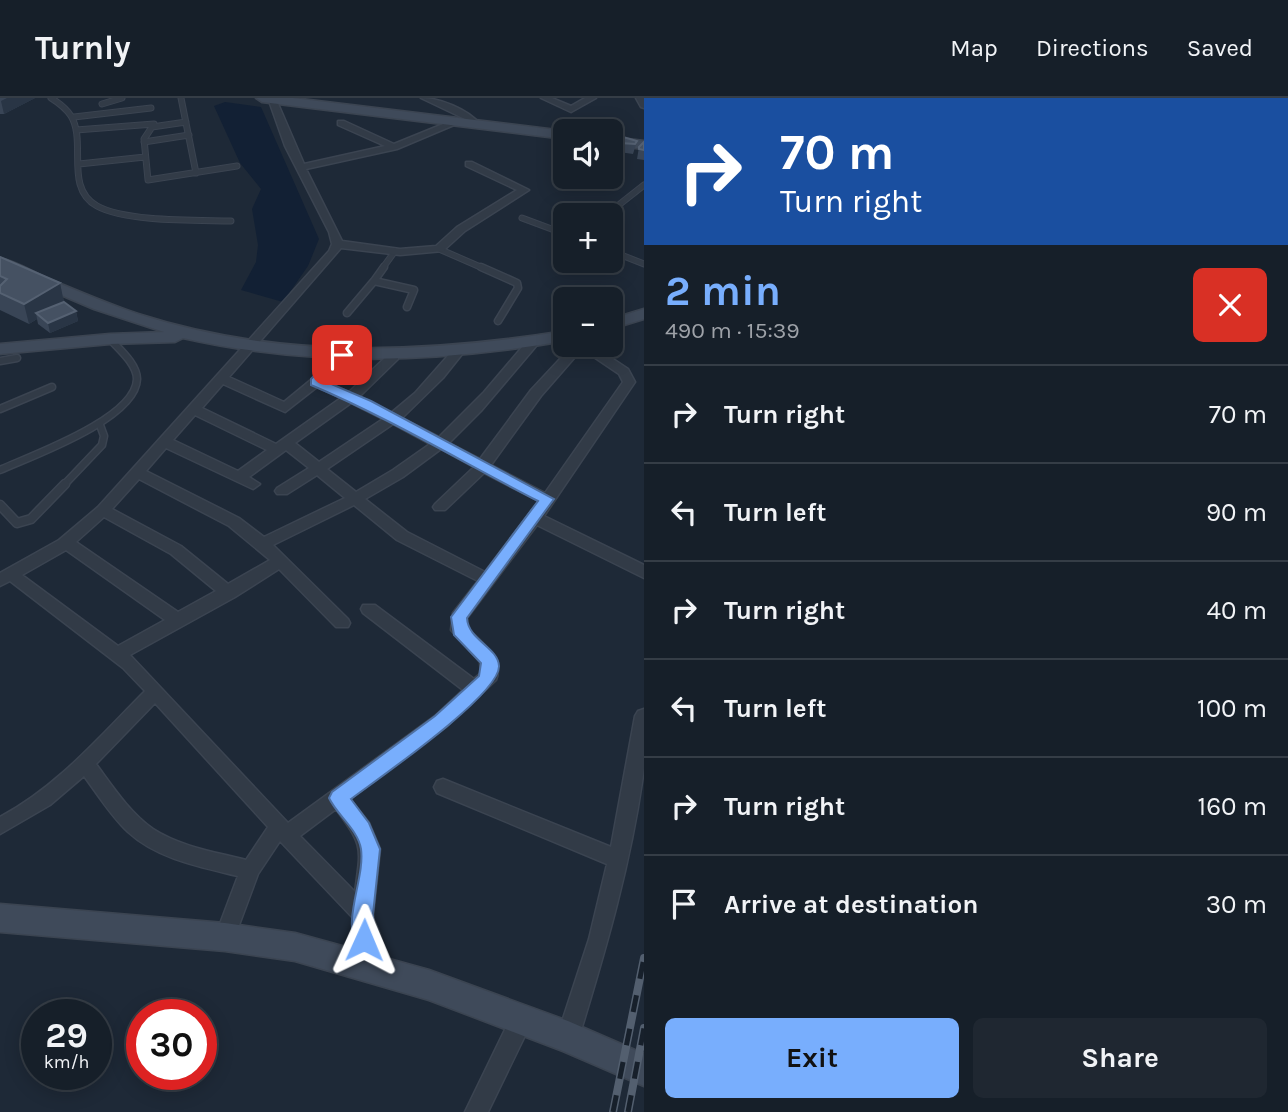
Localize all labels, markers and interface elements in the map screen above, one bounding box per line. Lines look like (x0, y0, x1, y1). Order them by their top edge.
text: Turnly (35, 29, 131, 67)
text: Map (950, 34, 998, 62)
text: Directions (1036, 34, 1149, 62)
text: Saved (1187, 34, 1253, 62)
map controls (553, 119, 623, 357)
button: sound (553, 119, 623, 189)
text: 70 m (780, 124, 894, 181)
icon: right (665, 126, 756, 217)
text: Turn right (780, 183, 922, 220)
button: + (553, 203, 623, 273)
text: 2 min (665, 266, 781, 316)
button: close (1193, 268, 1267, 342)
button: − (553, 287, 623, 357)
text: 490 m · 15:39 (665, 317, 800, 344)
pin (312, 325, 372, 385)
icon: arrive (323, 336, 361, 374)
icon: right (665, 395, 703, 433)
text: Turn right (724, 399, 845, 430)
text: 70 m (1209, 399, 1267, 430)
icon: left (665, 493, 703, 531)
text: Turn left (724, 497, 826, 528)
text: 90 m (1206, 497, 1267, 528)
icon: right (665, 591, 703, 629)
text: Turn right (724, 595, 845, 626)
text: 40 m (1207, 595, 1267, 626)
icon: left (665, 689, 703, 727)
text: Turn left (724, 693, 826, 724)
text: 100 m (1197, 693, 1267, 724)
icon: right (665, 787, 703, 825)
text: Turn right (724, 791, 845, 822)
text: 160 m (1198, 791, 1267, 822)
icon: arrive (665, 885, 703, 923)
text: Arrive at destination (724, 889, 978, 920)
text: 30 m (1206, 889, 1267, 920)
position arrow (327, 903, 401, 977)
speed limit sign: 30 (126, 999, 217, 1090)
text: 29 (45, 1015, 88, 1056)
button: Exit (665, 1018, 959, 1098)
button: Share (973, 1018, 1267, 1098)
text: km/h (44, 1051, 89, 1073)

